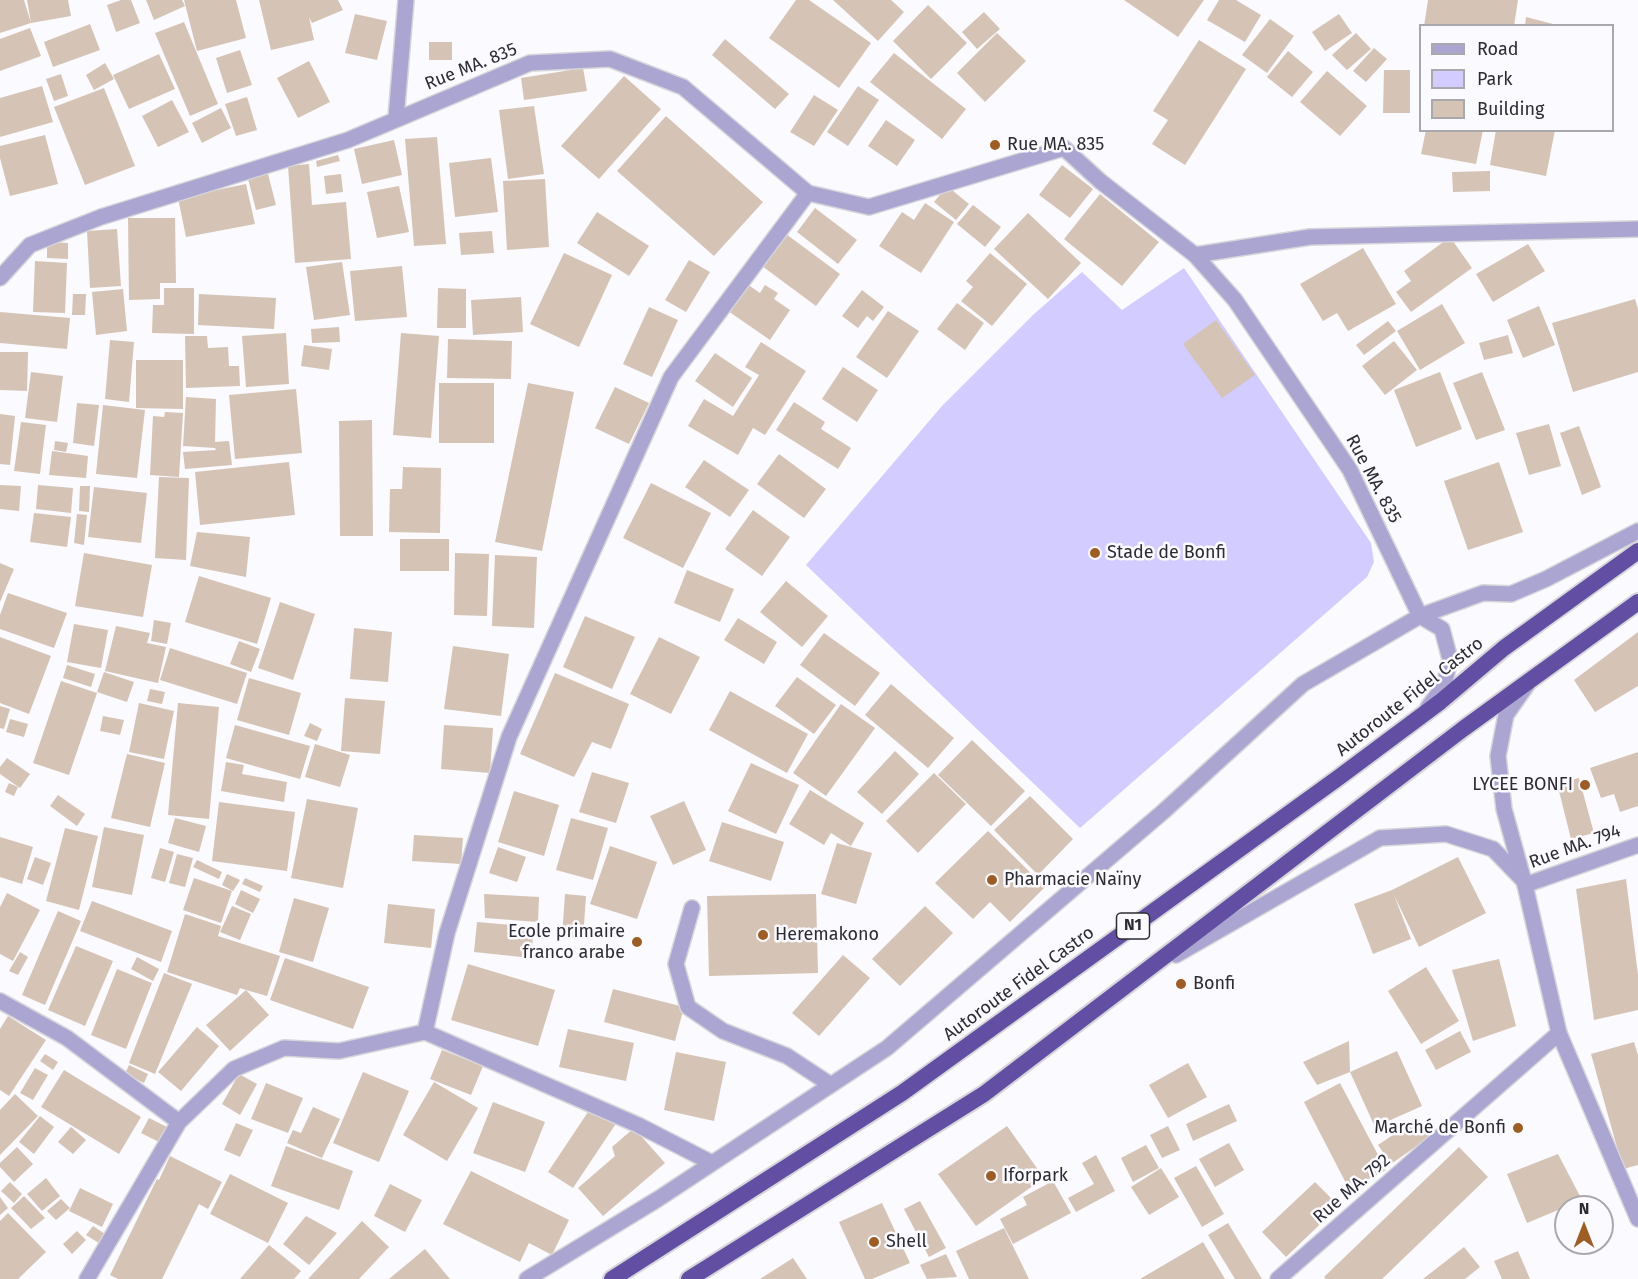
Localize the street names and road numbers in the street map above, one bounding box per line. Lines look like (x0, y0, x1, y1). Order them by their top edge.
street label: Rue MA. 835 (422, 39, 520, 95)
street label: Rue MA. 835 (1341, 431, 1405, 527)
street label: Autoroute Fidel Castro (1332, 633, 1488, 761)
street label: Rue MA. 794 (1526, 820, 1624, 874)
road number: N1 (1116, 913, 1150, 939)
street label: Autoroute Fidel Castro (939, 922, 1099, 1046)
street label: Rue MA. 792 (1309, 1150, 1395, 1228)

